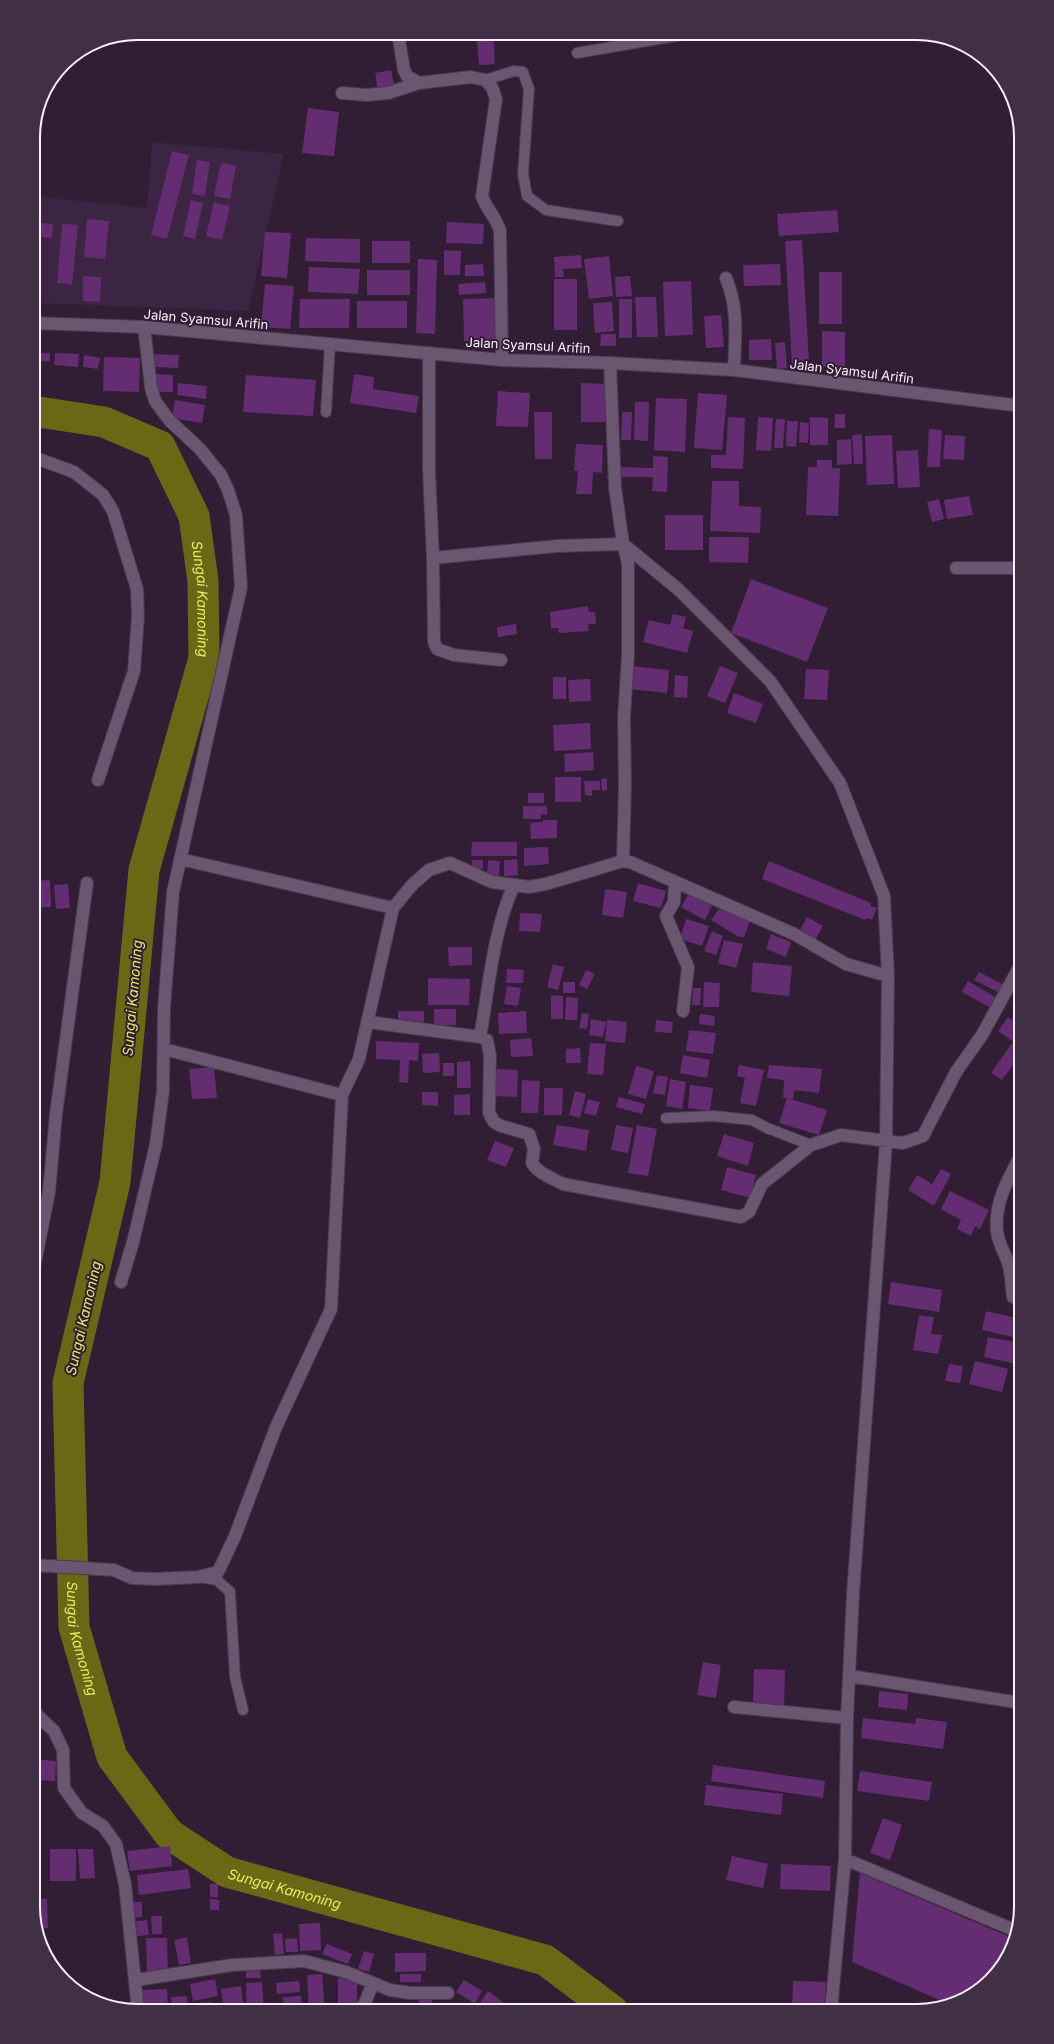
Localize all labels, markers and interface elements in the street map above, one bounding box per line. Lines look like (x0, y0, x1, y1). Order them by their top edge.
street label: Jalan Syamsul Arifin (143, 306, 269, 332)
street label: Jalan Syamsul Arifin (465, 334, 591, 356)
street label: Jalan Syamsul Arifin (789, 355, 915, 387)
water label: Sungai Kamoning (189, 540, 212, 658)
water label: Sungai Kamoning (118, 939, 146, 1057)
water label: Sungai Kamoning (62, 1259, 104, 1377)
water label: Sungai Kamoning (64, 1581, 102, 1698)
water label: Sungai Kamoning (226, 1864, 344, 1912)

